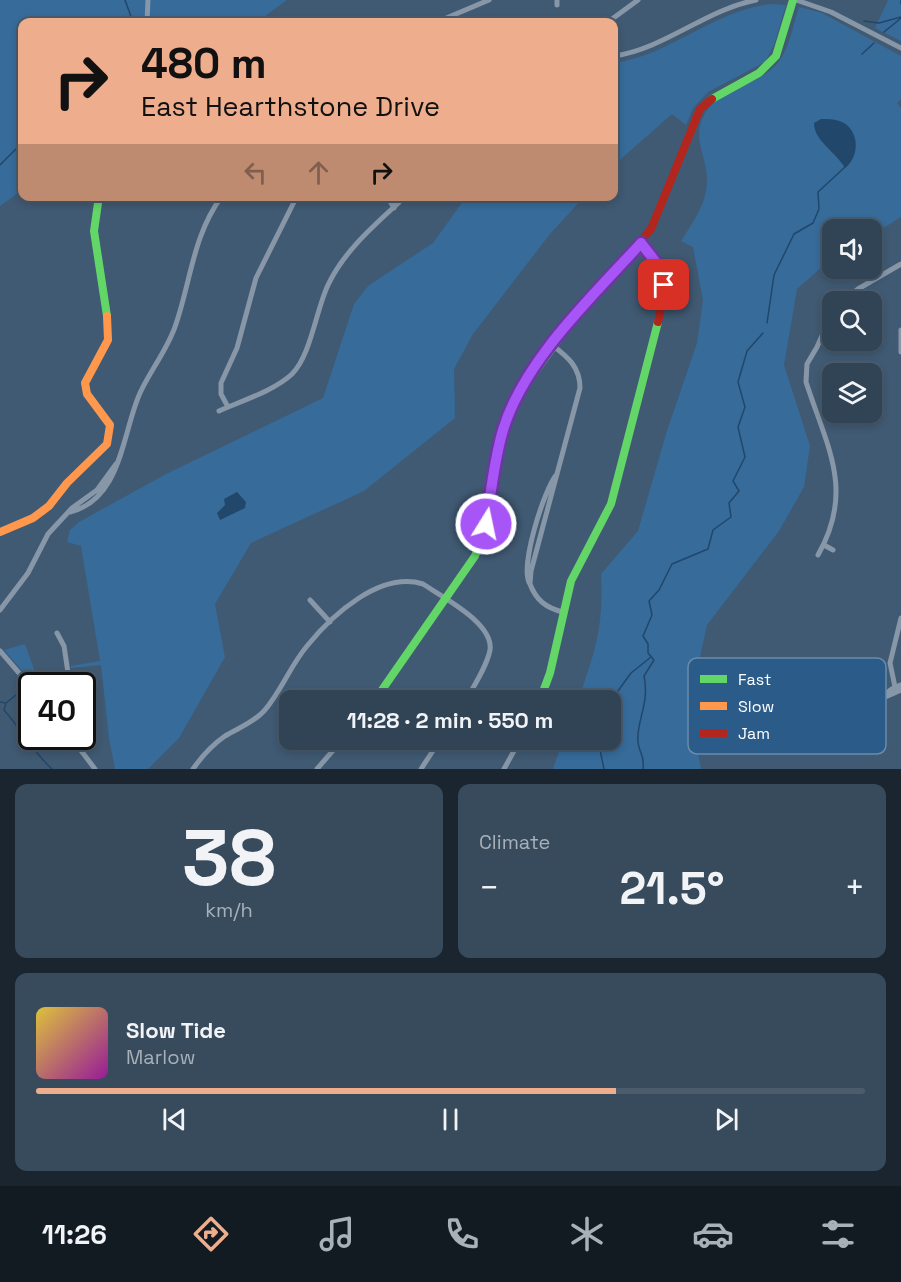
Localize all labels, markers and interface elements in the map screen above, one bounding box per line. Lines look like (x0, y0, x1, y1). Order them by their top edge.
text: 480 m (141, 37, 267, 90)
icon: right (42, 42, 120, 120)
text: East Hearthstone Drive (141, 89, 440, 124)
icon: left (239, 156, 272, 189)
icon: ahead (302, 156, 335, 189)
icon: right (365, 156, 398, 189)
map controls (822, 219, 882, 423)
button: sound (822, 219, 882, 279)
pin (638, 259, 689, 310)
icon: arrive (647, 268, 680, 301)
button: search (822, 291, 882, 351)
button: layers (822, 363, 882, 423)
position arrow (454, 492, 518, 556)
legend (688, 658, 886, 754)
text: Fast (738, 669, 771, 690)
speed limit sign: 40 (18, 672, 96, 750)
text: Slow (738, 696, 774, 717)
text: 11:28 · 2 min · 550 m (347, 706, 553, 734)
text: Jam (738, 723, 770, 744)
text: 38 (182, 808, 276, 908)
text: Climate (479, 829, 550, 855)
text: 21.5° (619, 860, 725, 917)
text: − (479, 867, 499, 909)
text: + (845, 867, 865, 909)
text: km/h (205, 897, 253, 923)
text: Slow Tide (126, 1016, 226, 1044)
text: Marlow (126, 1044, 195, 1070)
icon: previous (158, 1103, 191, 1136)
icon: pause (434, 1103, 467, 1136)
icon: next (710, 1103, 743, 1136)
icon: directions (190, 1213, 232, 1255)
icon: music (316, 1213, 358, 1255)
icon: phone (441, 1213, 483, 1255)
icon: climate (566, 1213, 608, 1255)
icon: car (692, 1213, 734, 1255)
icon: filters (817, 1213, 859, 1255)
text: 11:26 (42, 1217, 107, 1252)

